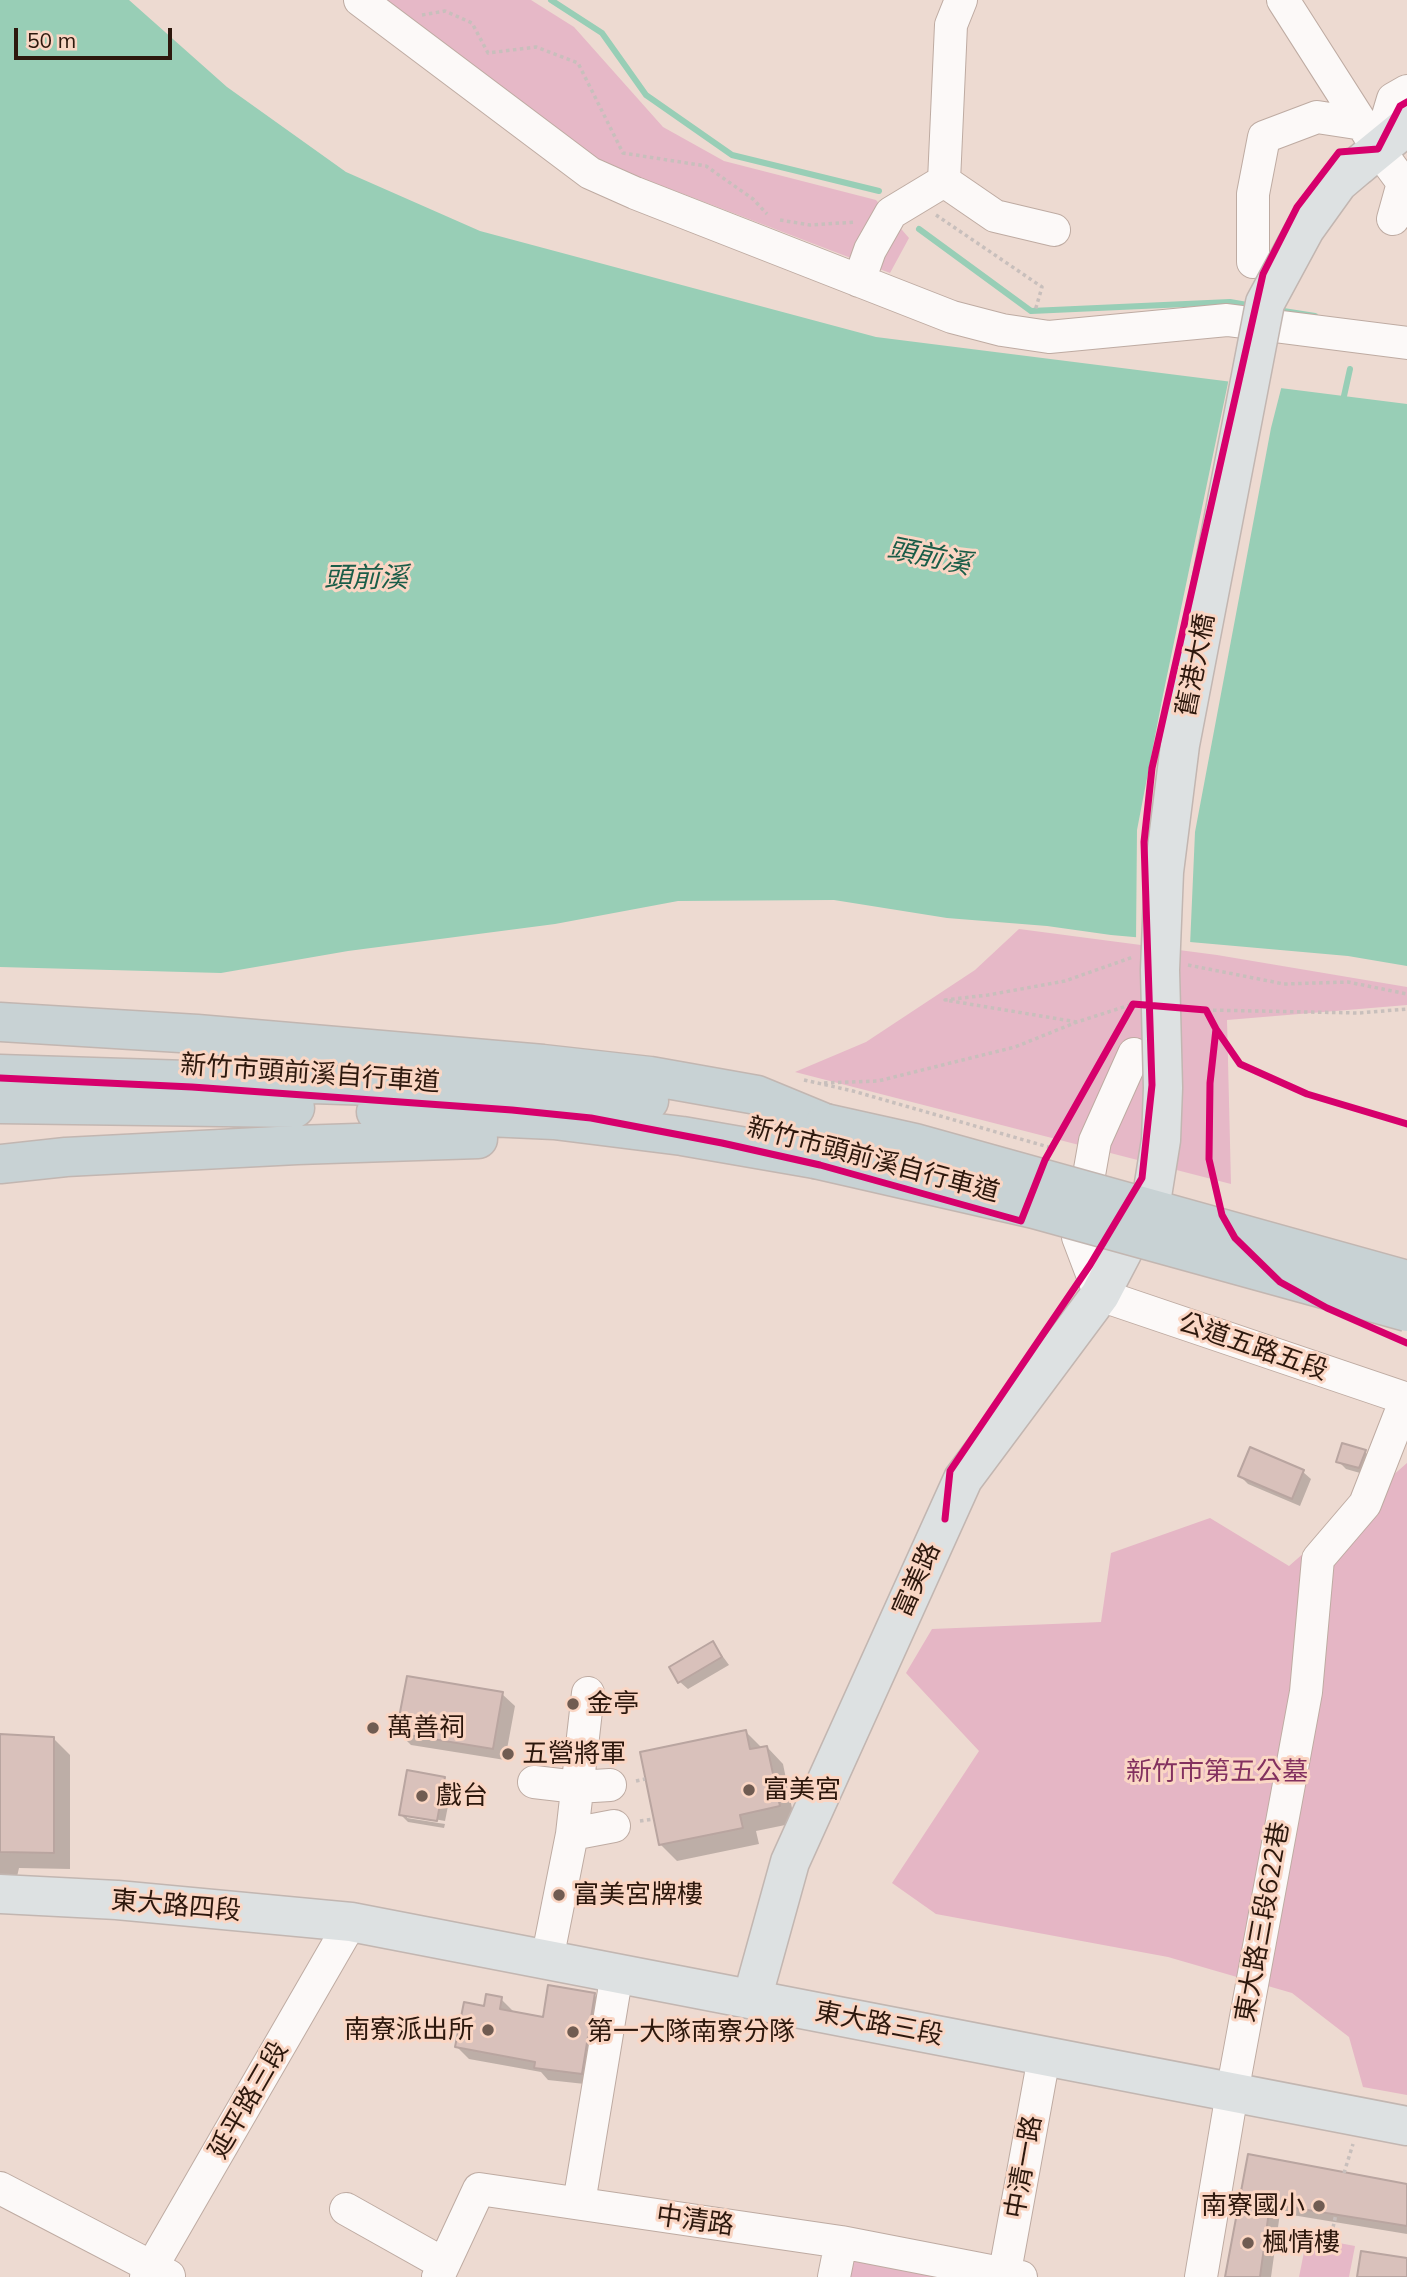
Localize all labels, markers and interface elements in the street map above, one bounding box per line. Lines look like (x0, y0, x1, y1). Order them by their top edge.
scale bar (18, 14, 175, 58)
text: 50 m (27, 27, 76, 53)
water label: 頭前溪 (884, 532, 974, 582)
water label: 頭前溪 (324, 562, 408, 596)
street label: 舊港大橋 (1171, 611, 1221, 719)
street label: 新竹市頭前溪自行車道 (179, 1049, 441, 1099)
street label: 新竹市頭前溪自行車道 (743, 1111, 1003, 1209)
street label: 公道五路五段 (1174, 1307, 1332, 1387)
street label: 富美路 (887, 1538, 947, 1622)
place label: 金亭 (587, 1688, 639, 1720)
marker: 金亭 (565, 1696, 581, 1712)
place label: 萬善祠 (387, 1712, 465, 1744)
marker: 萬善祠 (365, 1720, 381, 1736)
place label: 五營將軍 (522, 1738, 626, 1770)
marker: 五營將軍 (500, 1746, 516, 1762)
park label: 新竹市第五公墓 (1126, 1756, 1308, 1788)
place label: 富美宮 (763, 1774, 841, 1806)
place label: 戲台 (436, 1780, 488, 1812)
marker: 富美宮 (741, 1782, 757, 1798)
marker: 戲台 (414, 1788, 430, 1804)
street label: 東大路三段622巷 (1230, 1819, 1296, 2025)
place label: 富美宮牌樓 (573, 1879, 703, 1911)
street label: 東大路四段 (110, 1885, 242, 1927)
marker: 富美宮牌樓 (551, 1887, 567, 1903)
street label: 東大路三段 (812, 1996, 946, 2052)
place label: 南寮派出所 (344, 2014, 474, 2046)
place label: 第一大隊南寮分隊 (587, 2016, 795, 2048)
marker: 南寮派出所 (480, 2022, 496, 2038)
marker: 第一大隊南寮分隊 (565, 2024, 581, 2040)
street label: 延平路三段 (203, 2036, 295, 2164)
street label: 中清一路 (1000, 2113, 1048, 2221)
place label: 南寮國小 (1201, 2190, 1305, 2222)
marker: 南寮國小 (1311, 2198, 1327, 2214)
street label: 中清路 (654, 2200, 736, 2242)
place label: 楓情樓 (1262, 2227, 1340, 2259)
marker: 楓情樓 (1240, 2235, 1256, 2251)

